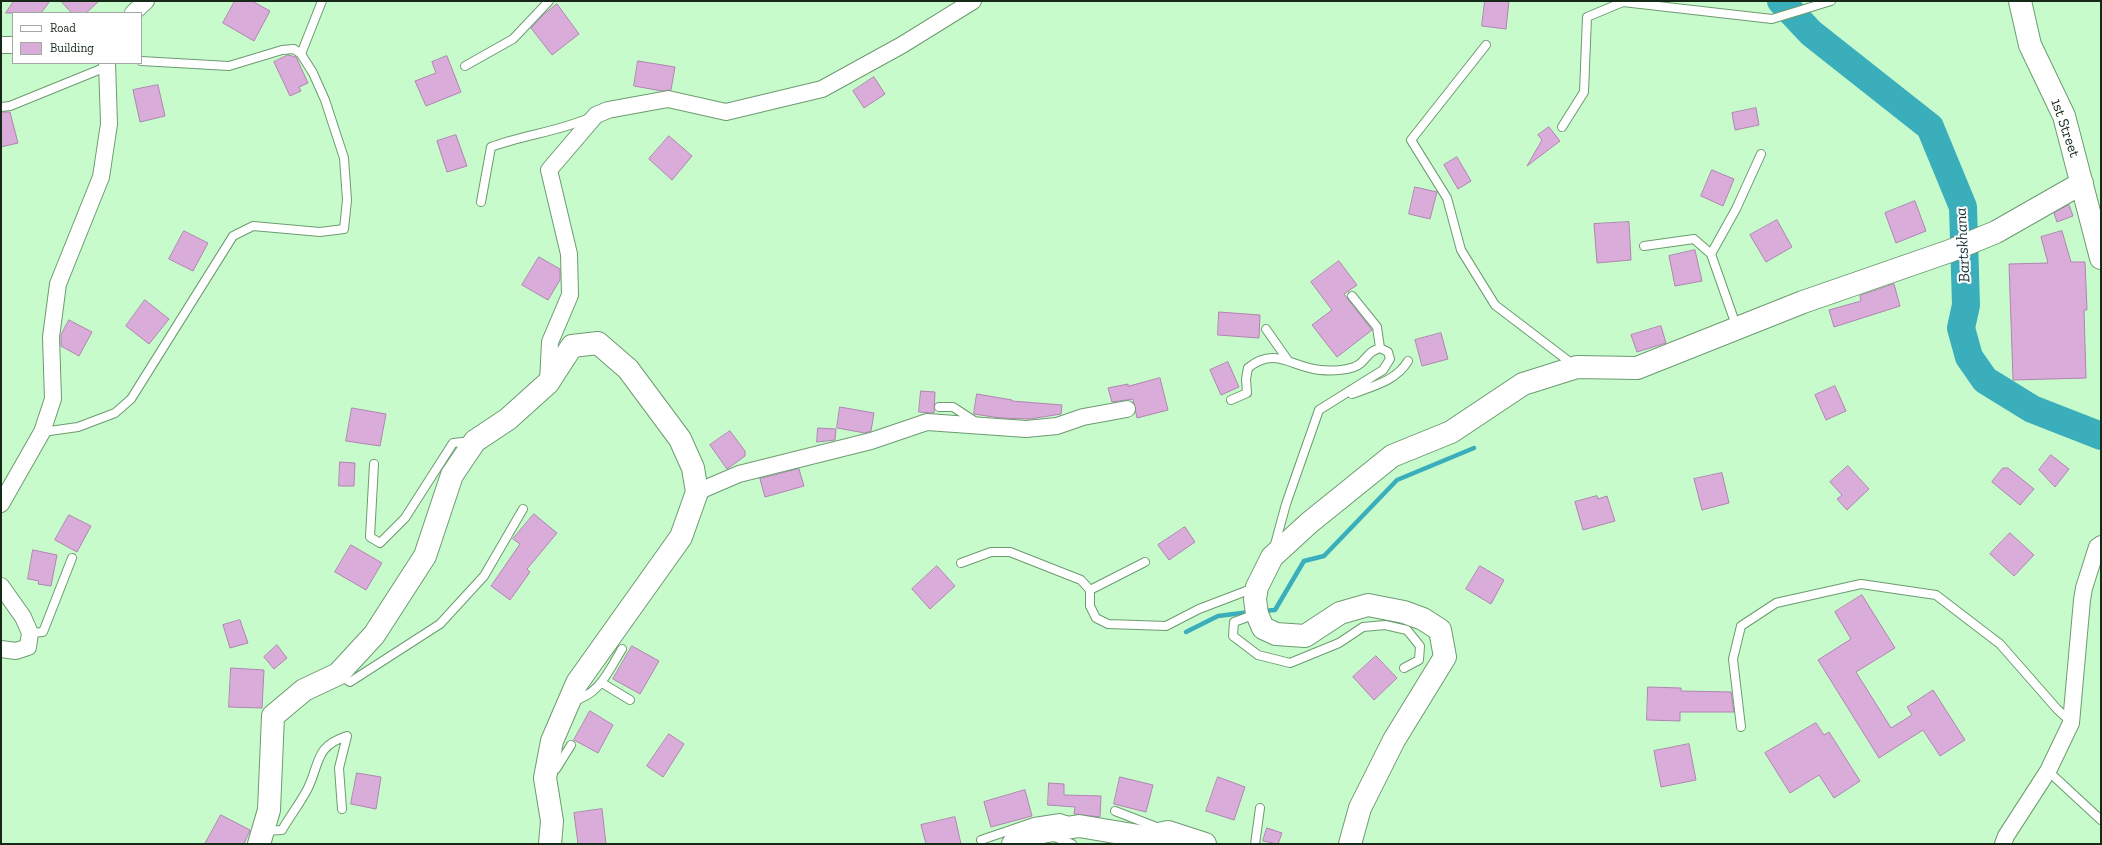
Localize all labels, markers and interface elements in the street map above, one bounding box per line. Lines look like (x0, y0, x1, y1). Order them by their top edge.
legend (12, 12, 142, 64)
text: Road (50, 21, 76, 35)
text: Building (50, 41, 94, 55)
street label: 1st Street (2047, 96, 2083, 160)
water label: Bartskhana (1951, 207, 1975, 283)

